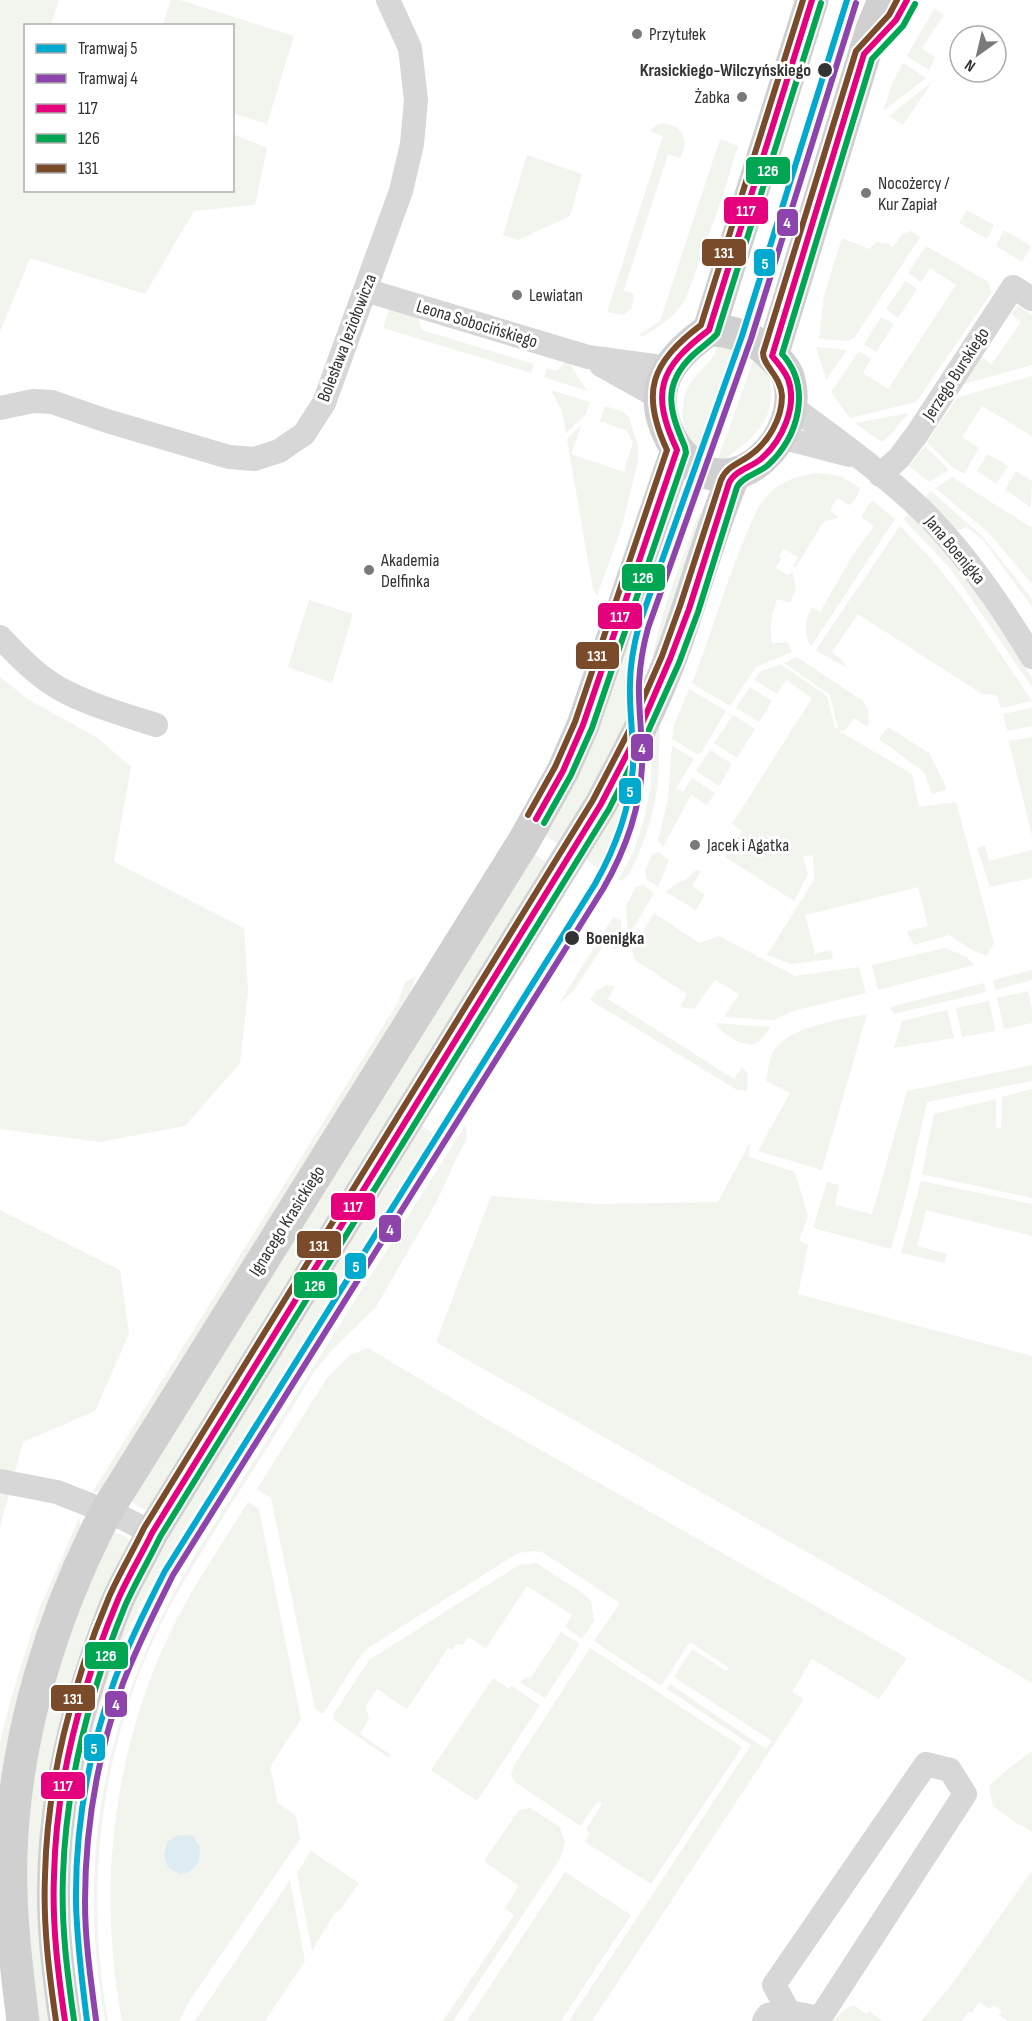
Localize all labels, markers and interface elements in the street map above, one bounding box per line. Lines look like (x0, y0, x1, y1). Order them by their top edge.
legend (24, 24, 234, 192)
place label: Przytułek (649, 24, 706, 45)
north arrow (948, 24, 1008, 84)
marker: Przytułek (630, 27, 644, 41)
text: Tramwaj 5 (78, 38, 137, 59)
text: N (962, 55, 979, 75)
place label: Krasickiego-Wilczyńskiego (640, 60, 811, 81)
marker: Krasickiego-Wilczyńskiego (816, 61, 834, 79)
text: Tramwaj 4 (78, 68, 138, 89)
place label: Żabka (695, 87, 730, 108)
marker: Żabka (735, 90, 749, 104)
text: 117 (78, 98, 99, 119)
text: 126 (78, 128, 100, 149)
line badge: 126 (745, 156, 791, 185)
text: 131 (78, 158, 99, 179)
text: 126 (758, 162, 779, 181)
place label: Nocożercy / Kur Zapiał (878, 173, 950, 215)
marker: Nocożercy / Kur Zapiał (859, 186, 873, 200)
line badge: 117 (723, 196, 769, 225)
text: 117 (736, 202, 756, 221)
line badge: 4 (776, 208, 799, 237)
text: 4 (783, 214, 791, 233)
line badge: 131 (701, 238, 747, 267)
text: 131 (714, 244, 735, 263)
line badge: 5 (753, 248, 776, 277)
text: 5 (761, 255, 769, 274)
street label: Bolesława Jeziołowicza (313, 271, 381, 405)
place label: Lewiatan (529, 285, 583, 306)
marker: Lewiatan (510, 288, 524, 302)
street label: Leona Sobocińskiego (414, 296, 540, 352)
street label: Jerzego Burskiego (918, 324, 994, 425)
street label: Jana Boenigka (920, 511, 990, 589)
place label: Akademia Delfinka (380, 550, 439, 592)
marker: Akademia Delfinka (362, 563, 376, 577)
line badge: 126 (621, 563, 666, 592)
text: 126 (633, 569, 654, 588)
line badge: 117 (597, 602, 643, 630)
text: 117 (610, 608, 630, 627)
line badge: 131 (575, 641, 620, 670)
text: 131 (587, 647, 608, 666)
line badge: 4 (630, 733, 654, 762)
text: 4 (638, 740, 646, 759)
line badge: 5 (618, 777, 642, 805)
text: 5 (626, 783, 634, 802)
place label: Jacek i Agatka (706, 835, 789, 856)
marker: Jacek i Agatka (688, 838, 702, 852)
place label: Boenigka (586, 928, 644, 949)
marker: Boenigka (563, 929, 581, 947)
street label: Ignacego Krasickiego (245, 1162, 329, 1280)
line badge: 117 (330, 1192, 376, 1221)
text: 117 (343, 1198, 363, 1217)
line badge: 4 (378, 1214, 402, 1243)
text: 4 (386, 1221, 394, 1240)
line badge: 131 (296, 1230, 342, 1259)
text: 131 (309, 1237, 330, 1256)
line badge: 5 (344, 1252, 367, 1280)
text: 5 (352, 1258, 360, 1277)
line badge: 126 (293, 1271, 338, 1299)
text: 126 (305, 1277, 326, 1296)
line badge: 126 (84, 1641, 129, 1670)
text: 126 (96, 1647, 117, 1666)
line badge: 131 (50, 1684, 96, 1712)
text: 131 (63, 1690, 84, 1709)
line badge: 4 (104, 1690, 128, 1718)
text: 4 (112, 1696, 120, 1715)
line badge: 5 (83, 1733, 106, 1762)
text: 5 (90, 1740, 98, 1759)
line badge: 117 (40, 1771, 86, 1800)
text: 117 (53, 1777, 73, 1796)

